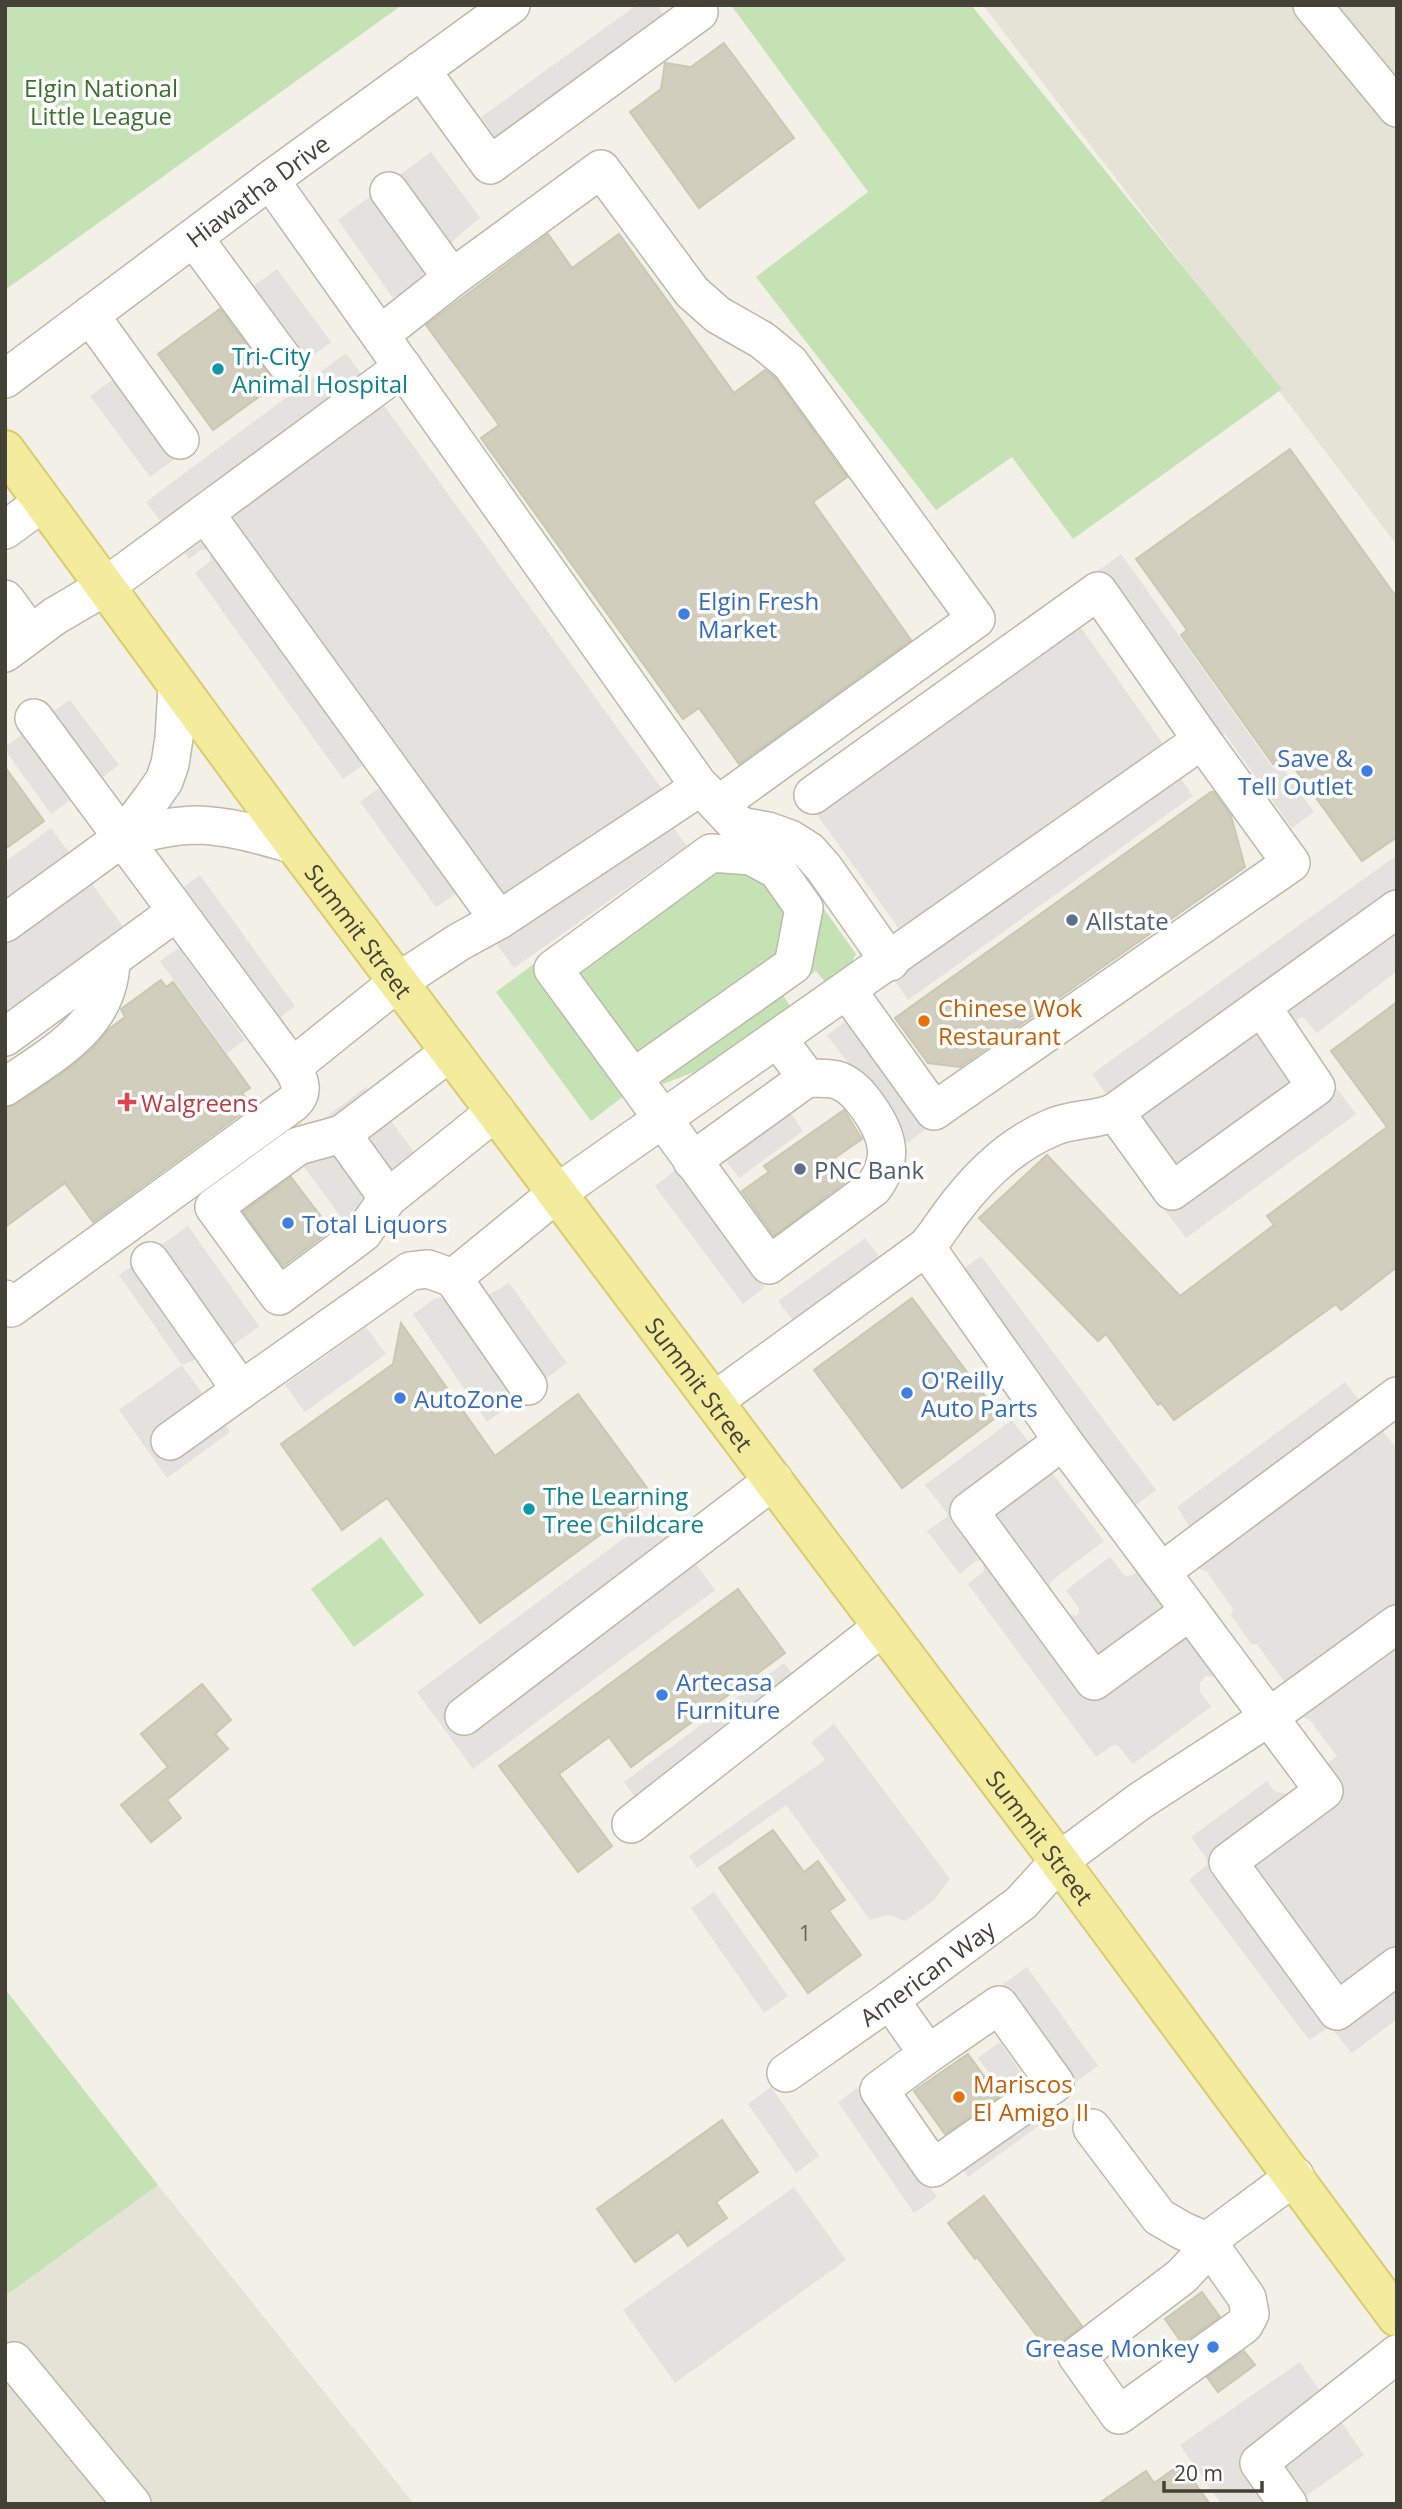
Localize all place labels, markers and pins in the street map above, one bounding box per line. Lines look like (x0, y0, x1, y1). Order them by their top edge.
place label: Tri-City Animal Hospital (232, 339, 408, 400)
marker: Tri-City Animal Hospital (210, 361, 226, 377)
place label: Elgin Fresh Market (698, 584, 819, 645)
marker: Elgin Fresh Market (676, 606, 692, 622)
place label: Save & Tell Outlet (1238, 741, 1354, 802)
marker: Save & Tell Outlet (1359, 763, 1375, 779)
place label: Allstate (1086, 904, 1169, 937)
marker: Allstate (1064, 912, 1080, 928)
place label: Chinese Wok Restaurant (938, 991, 1083, 1052)
marker: Chinese Wok Restaurant (916, 1013, 932, 1029)
place label: Walgreens (141, 1086, 259, 1119)
marker: Walgreens (119, 1094, 135, 1110)
place label: PNC Bank (814, 1153, 924, 1186)
marker: PNC Bank (792, 1161, 808, 1177)
place label: Total Liquors (302, 1207, 448, 1240)
marker: Total Liquors (280, 1215, 296, 1231)
place label: O'Reilly Auto Parts (921, 1363, 1038, 1424)
place label: AutoZone (414, 1382, 523, 1415)
marker: O'Reilly Auto Parts (899, 1385, 915, 1401)
marker: AutoZone (392, 1390, 408, 1406)
place label: The Learning Tree Childcare (543, 1479, 704, 1540)
marker: The Learning Tree Childcare (521, 1501, 537, 1517)
place label: Artecasa Furniture (676, 1665, 780, 1726)
marker: Artecasa Furniture (654, 1687, 670, 1703)
place label: Mariscos El Amigo II (973, 2067, 1089, 2128)
marker: Mariscos El Amigo II (951, 2089, 967, 2105)
place label: Grease Monkey (1025, 2331, 1200, 2364)
marker: Grease Monkey (1205, 2339, 1221, 2355)

